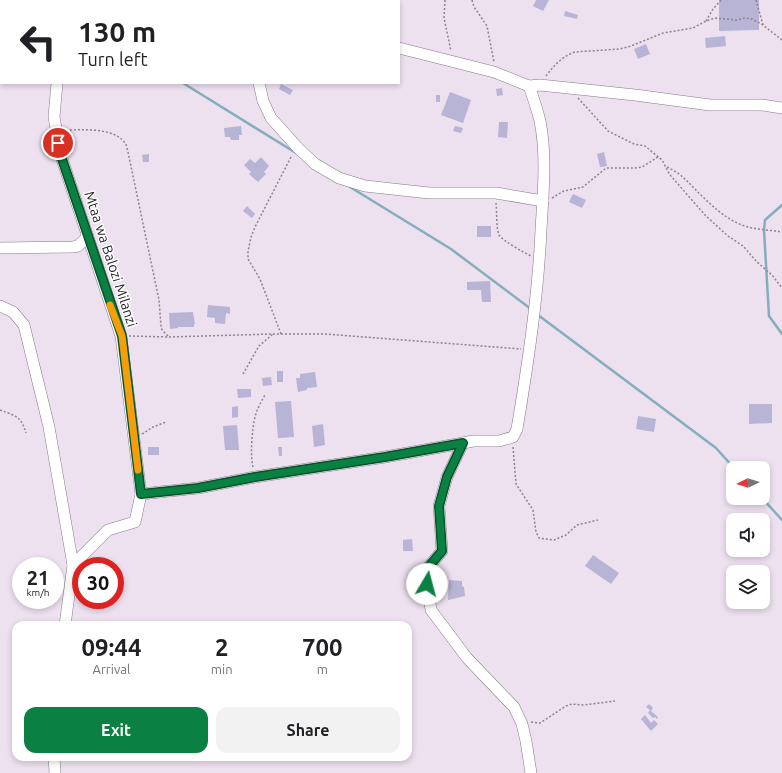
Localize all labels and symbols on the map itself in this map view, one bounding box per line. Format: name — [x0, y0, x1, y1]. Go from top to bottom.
pin — [41, 126, 75, 160]
street label: Mtaa wa Balozi Milanzi — [82, 189, 140, 329]
north arrow — [726, 461, 770, 505]
speed limit sign: 30 — [72, 557, 124, 609]
position arrow — [406, 563, 448, 605]

